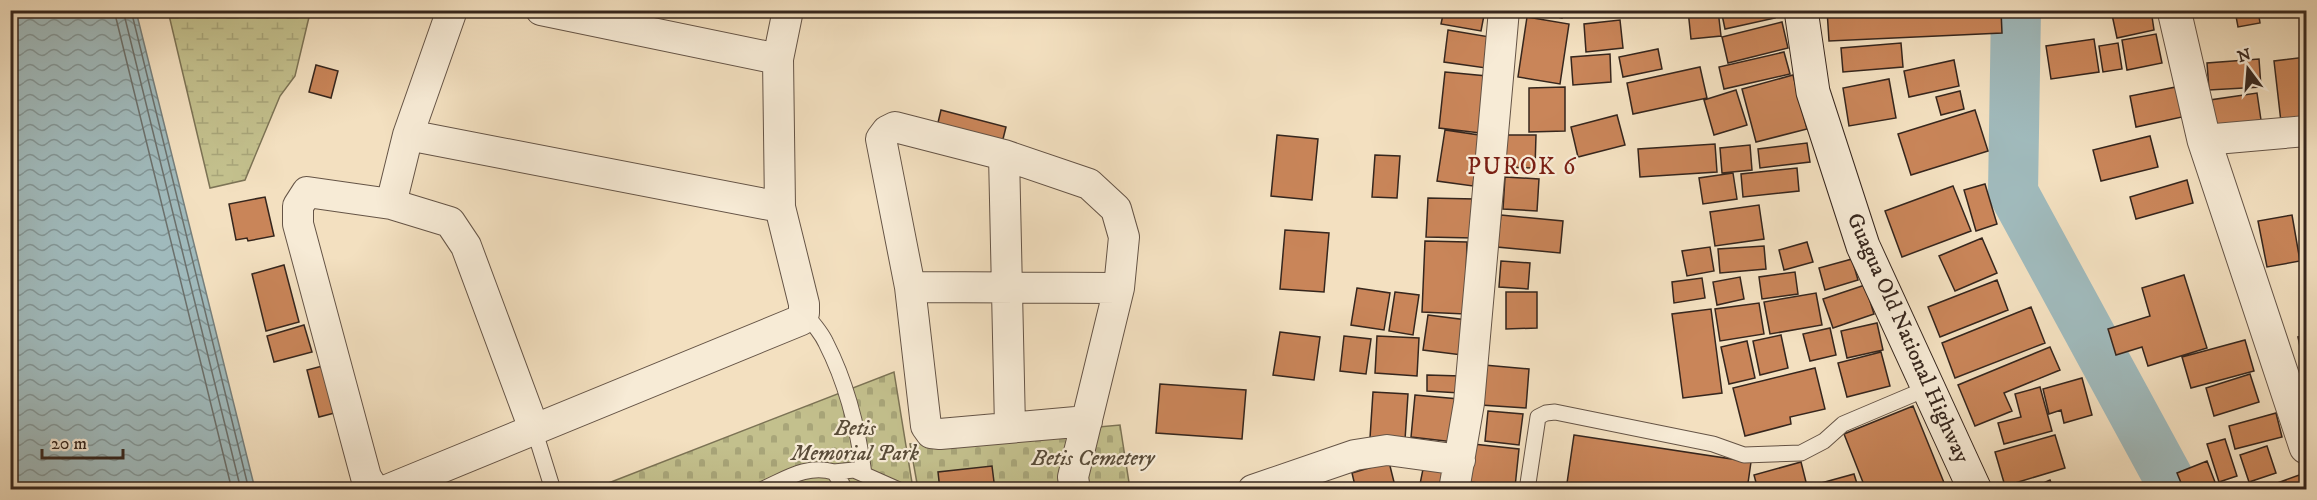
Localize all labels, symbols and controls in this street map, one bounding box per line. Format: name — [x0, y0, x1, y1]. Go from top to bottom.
north arrow — [2218, 39, 2278, 99]
text: N — [2235, 44, 2253, 67]
district label: PUROK 6 — [1467, 152, 1577, 182]
street label: Guagua Old National Highway — [1841, 209, 1976, 468]
park label: Betis Memorial Park — [789, 415, 920, 467]
scale bar — [42, 422, 123, 460]
text: 20 m — [51, 433, 87, 455]
park label: Betis Cemetery — [1031, 445, 1156, 472]

